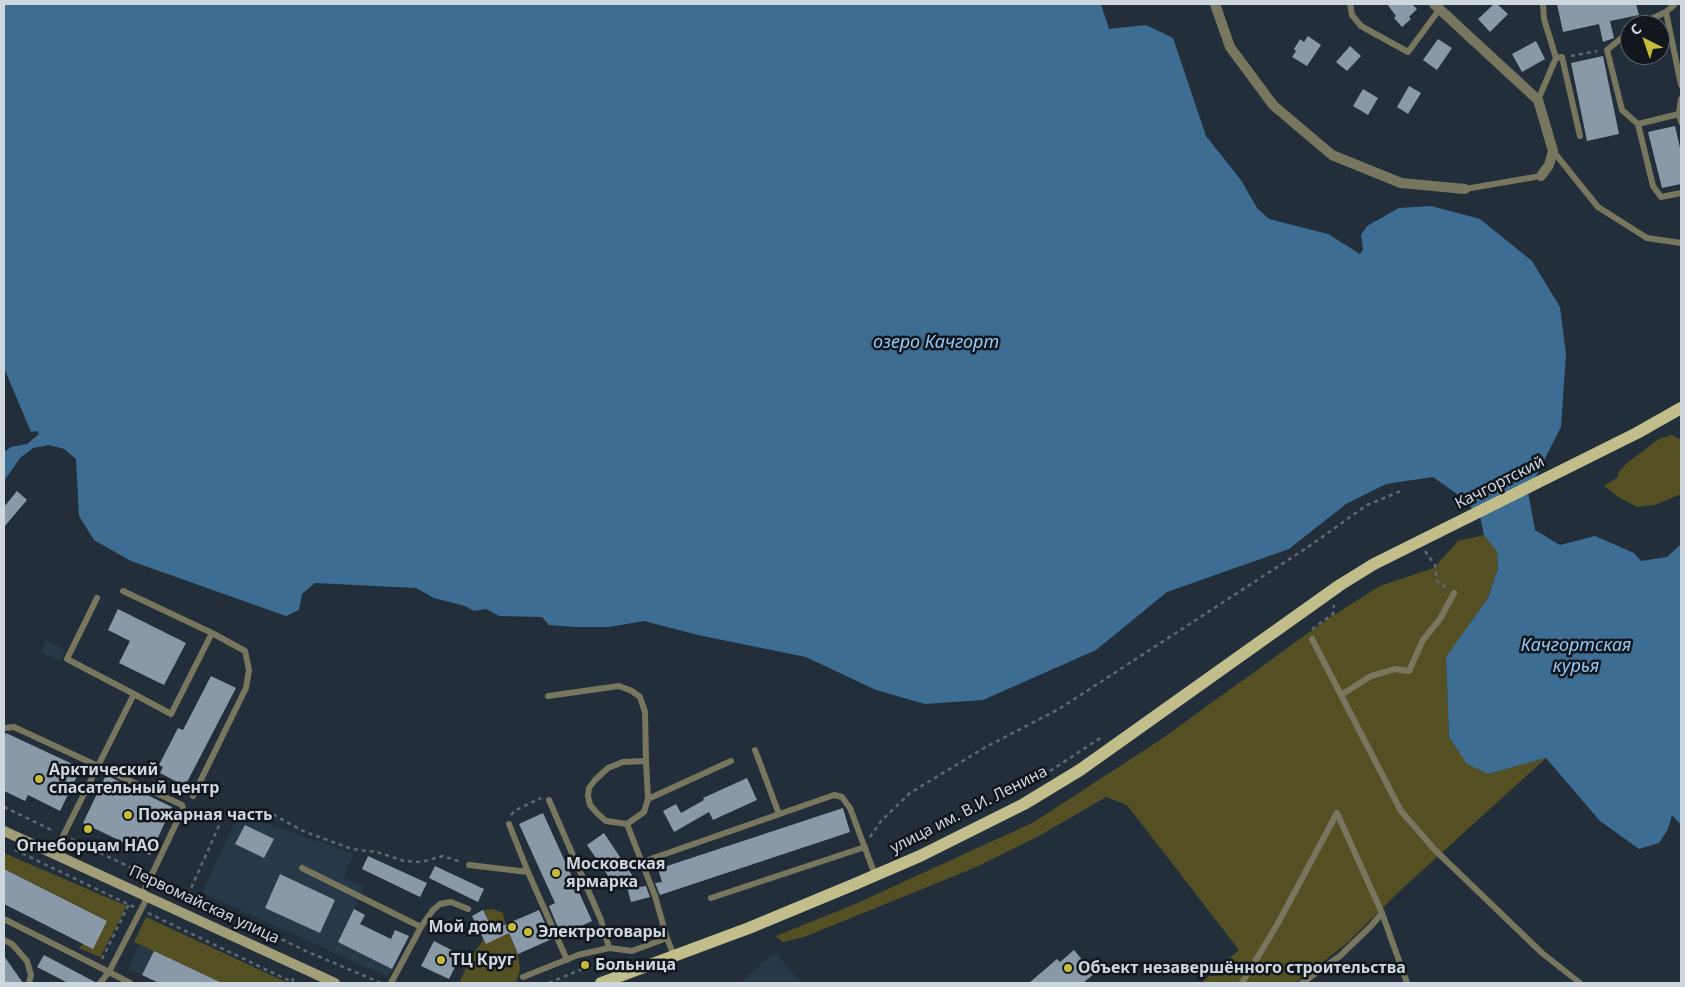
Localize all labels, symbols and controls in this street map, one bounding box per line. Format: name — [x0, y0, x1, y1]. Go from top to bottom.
north arrow — [1620, 15, 1670, 65]
text: С — [1626, 19, 1645, 39]
water label: озеро Качгорт — [873, 332, 999, 354]
street label: Качгортский — [1452, 452, 1548, 514]
water label: Качгортская курья — [1521, 635, 1631, 678]
place label: Арктический спасательный центр — [49, 760, 219, 798]
street label: улица им. В.И. Ленина — [887, 762, 1051, 858]
marker: Арктический спасательный центр — [33, 773, 45, 785]
place label: Пожарная часть — [138, 805, 273, 825]
marker: Пожарная часть — [122, 809, 134, 821]
marker: Огнеборцам НАО — [82, 823, 94, 835]
place label: Огнеборцам НАО — [17, 836, 159, 856]
place label: Московская ярмарка — [566, 854, 666, 892]
street label: Первомайская улица — [126, 862, 282, 948]
marker: Московская ярмарка — [550, 867, 562, 879]
place label: Мой дом — [429, 917, 502, 937]
marker: Мой дом — [506, 921, 518, 933]
place label: Электротовары — [538, 922, 666, 942]
marker: Электротовары — [522, 926, 534, 938]
place label: ТЦ Круг — [451, 950, 514, 970]
marker: ТЦ Круг — [435, 954, 447, 966]
place label: Больница — [595, 955, 676, 975]
place label: Объект незавершённого строительства — [1078, 958, 1406, 978]
marker: Больница — [579, 959, 591, 971]
marker: Объект незавершённого строительства — [1062, 962, 1074, 974]

